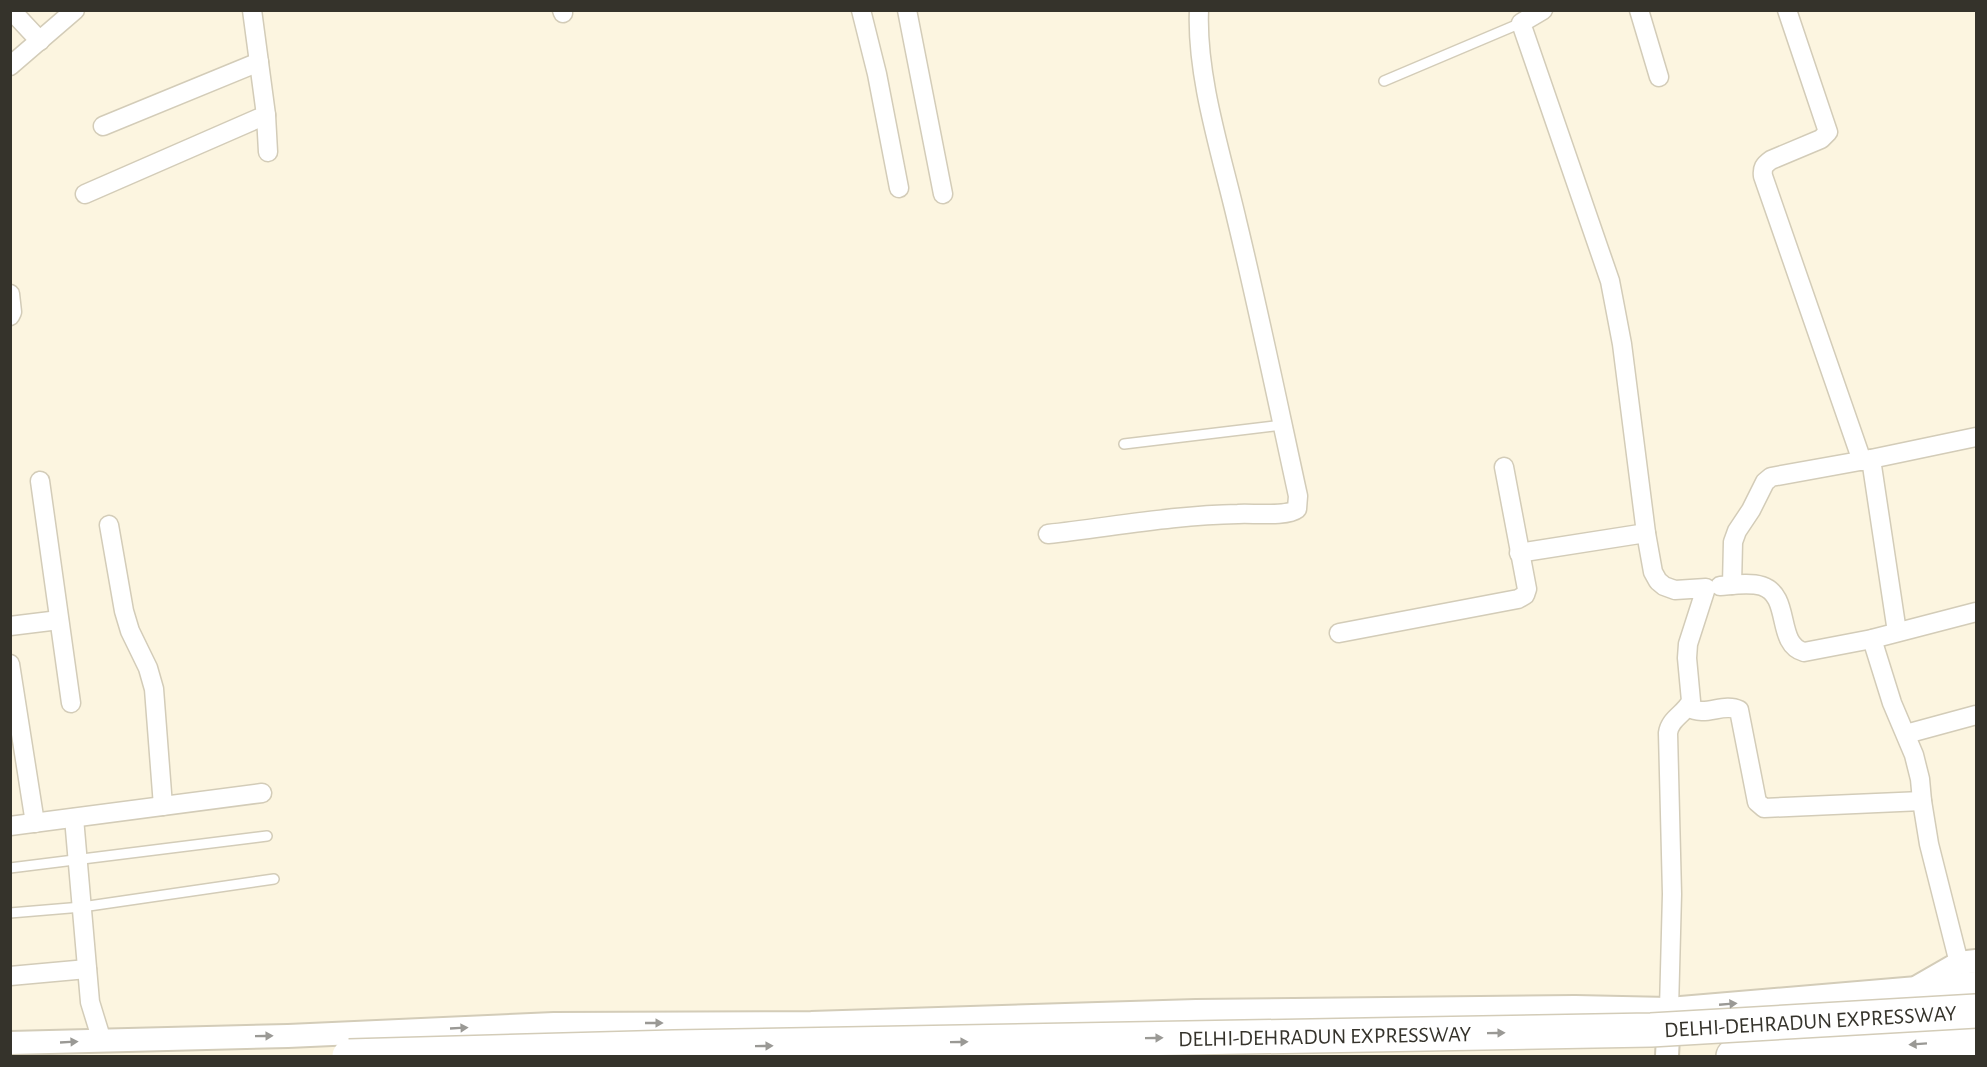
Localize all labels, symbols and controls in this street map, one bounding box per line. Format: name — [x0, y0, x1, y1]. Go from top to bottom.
one-way arrow — [1718, 999, 1737, 1009]
street label: DELHI-DEHRADUN EXPRESSWAY — [1664, 1002, 1958, 1041]
one-way arrow — [644, 1018, 663, 1028]
one-way arrow — [449, 1023, 468, 1033]
street label: DELHI-DEHRADUN EXPRESSWAY — [1178, 1023, 1472, 1050]
one-way arrow — [1486, 1028, 1505, 1038]
one-way arrow — [254, 1031, 273, 1041]
one-way arrow — [1144, 1034, 1163, 1043]
one-way arrow — [949, 1037, 968, 1047]
one-way arrow — [59, 1038, 78, 1047]
one-way arrow — [1909, 1040, 1928, 1049]
one-way arrow — [755, 1041, 774, 1050]

